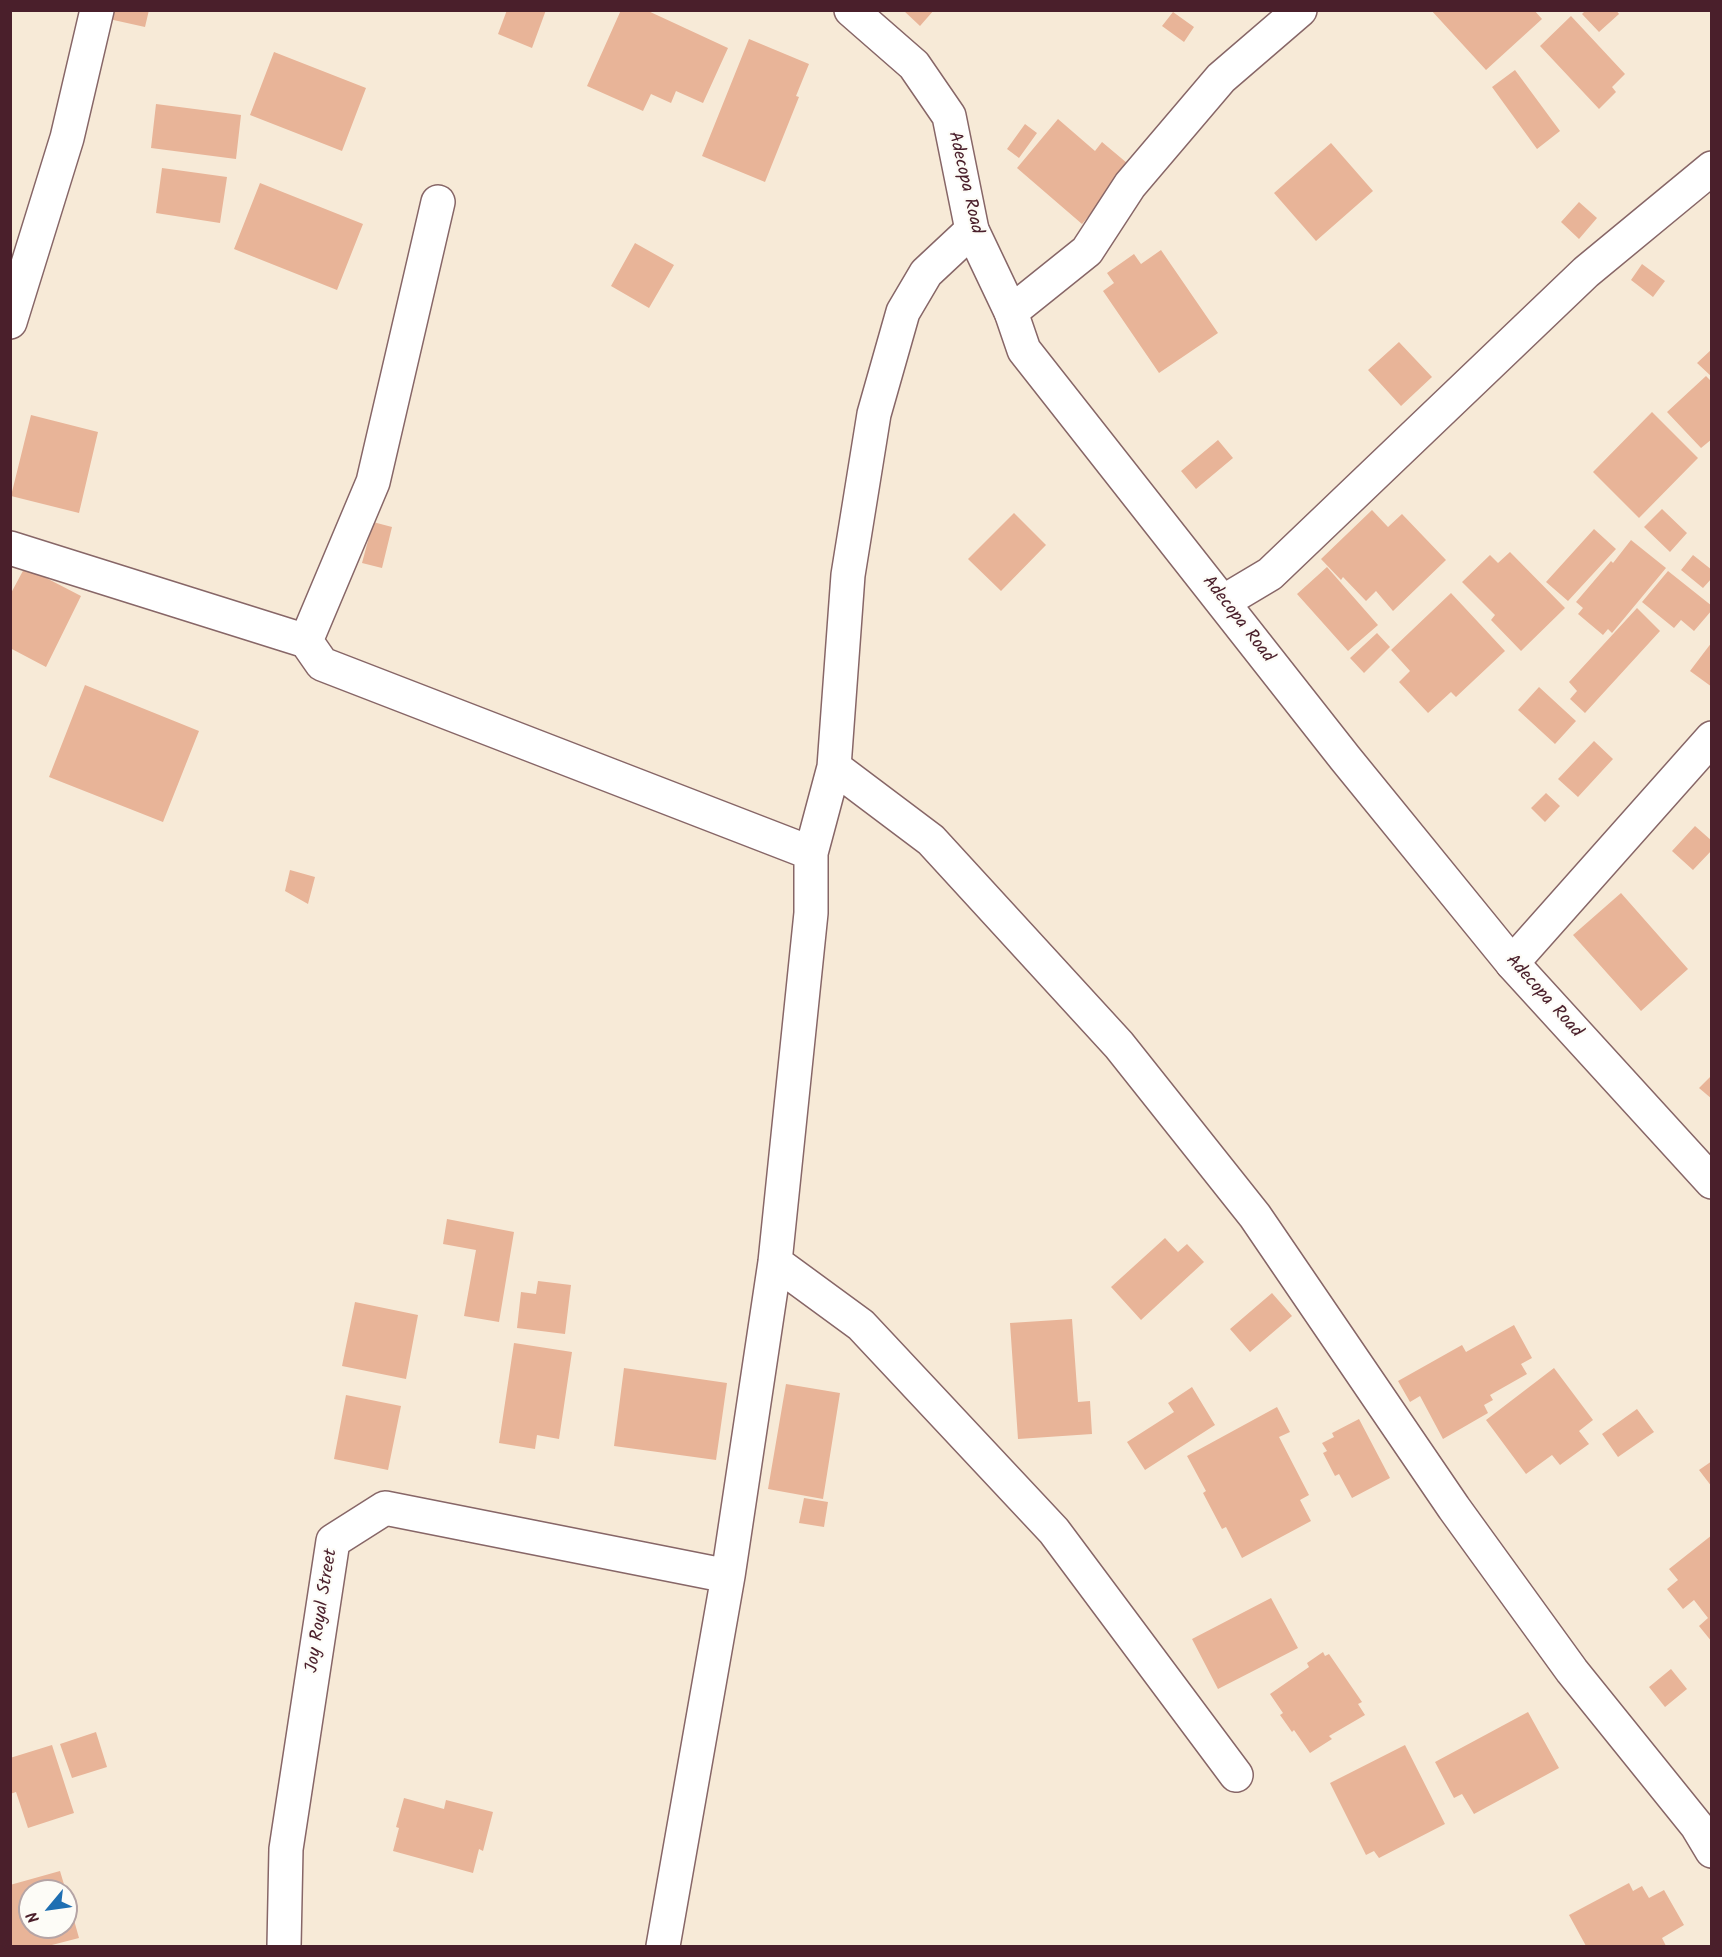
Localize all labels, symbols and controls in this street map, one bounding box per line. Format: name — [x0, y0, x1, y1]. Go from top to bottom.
street label: Adecopa Road — [942, 130, 986, 236]
street label: Adecopa Road — [1196, 572, 1278, 668]
street label: Adecopa Road — [1500, 951, 1586, 1043]
street label: Joy Royal Street — [303, 1548, 343, 1674]
north arrow — [18, 1879, 78, 1939]
text: N — [20, 1907, 47, 1927]

